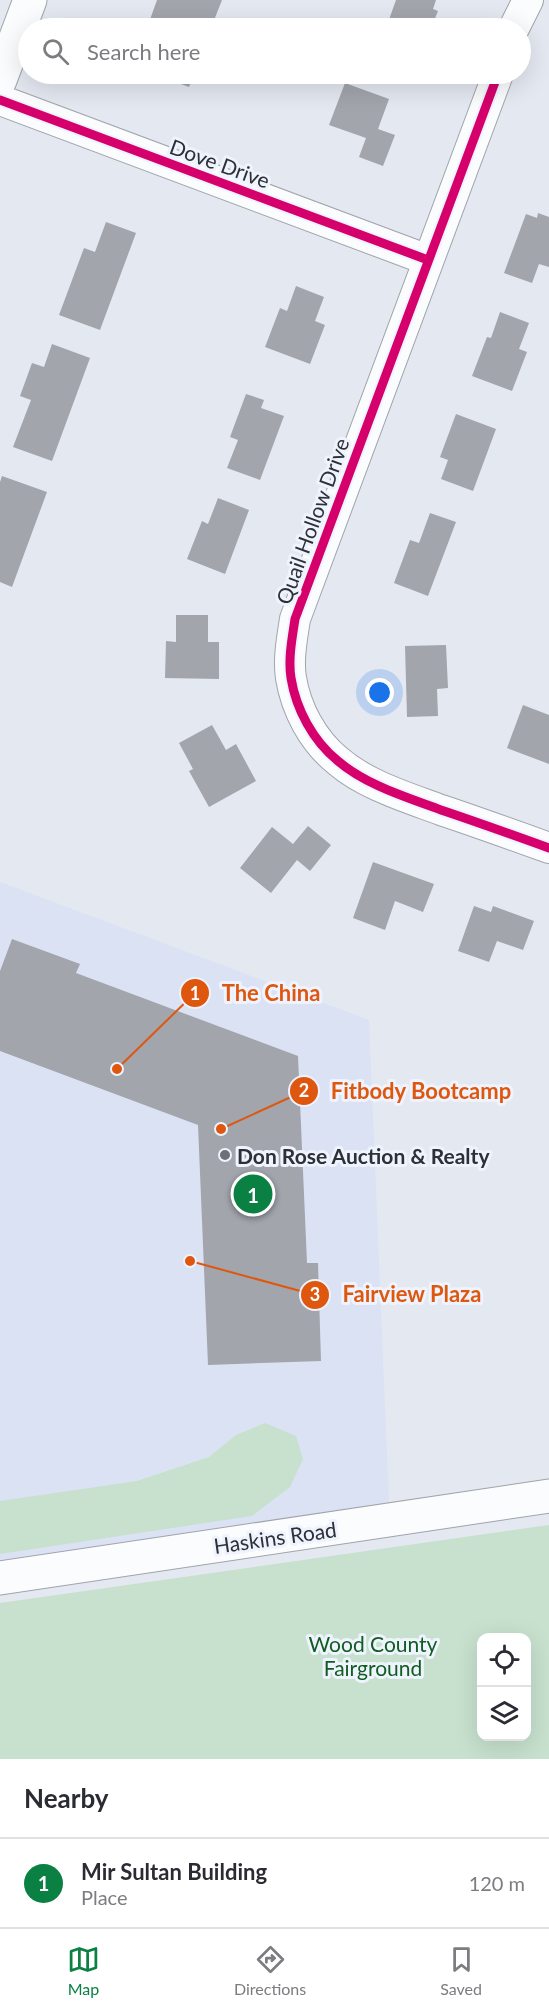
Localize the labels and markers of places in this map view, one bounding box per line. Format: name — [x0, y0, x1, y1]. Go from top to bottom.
callout: The China — [180, 973, 332, 1013]
callout: Fitbody Bootcamp — [289, 1071, 524, 1111]
place label: Don Rose Auction & Realty — [237, 1143, 490, 1168]
marker: Don Rose Auction & Realty — [218, 1148, 232, 1162]
pin: 1 — [234, 1172, 272, 1216]
callout: Fairview Plaza — [300, 1275, 494, 1315]

